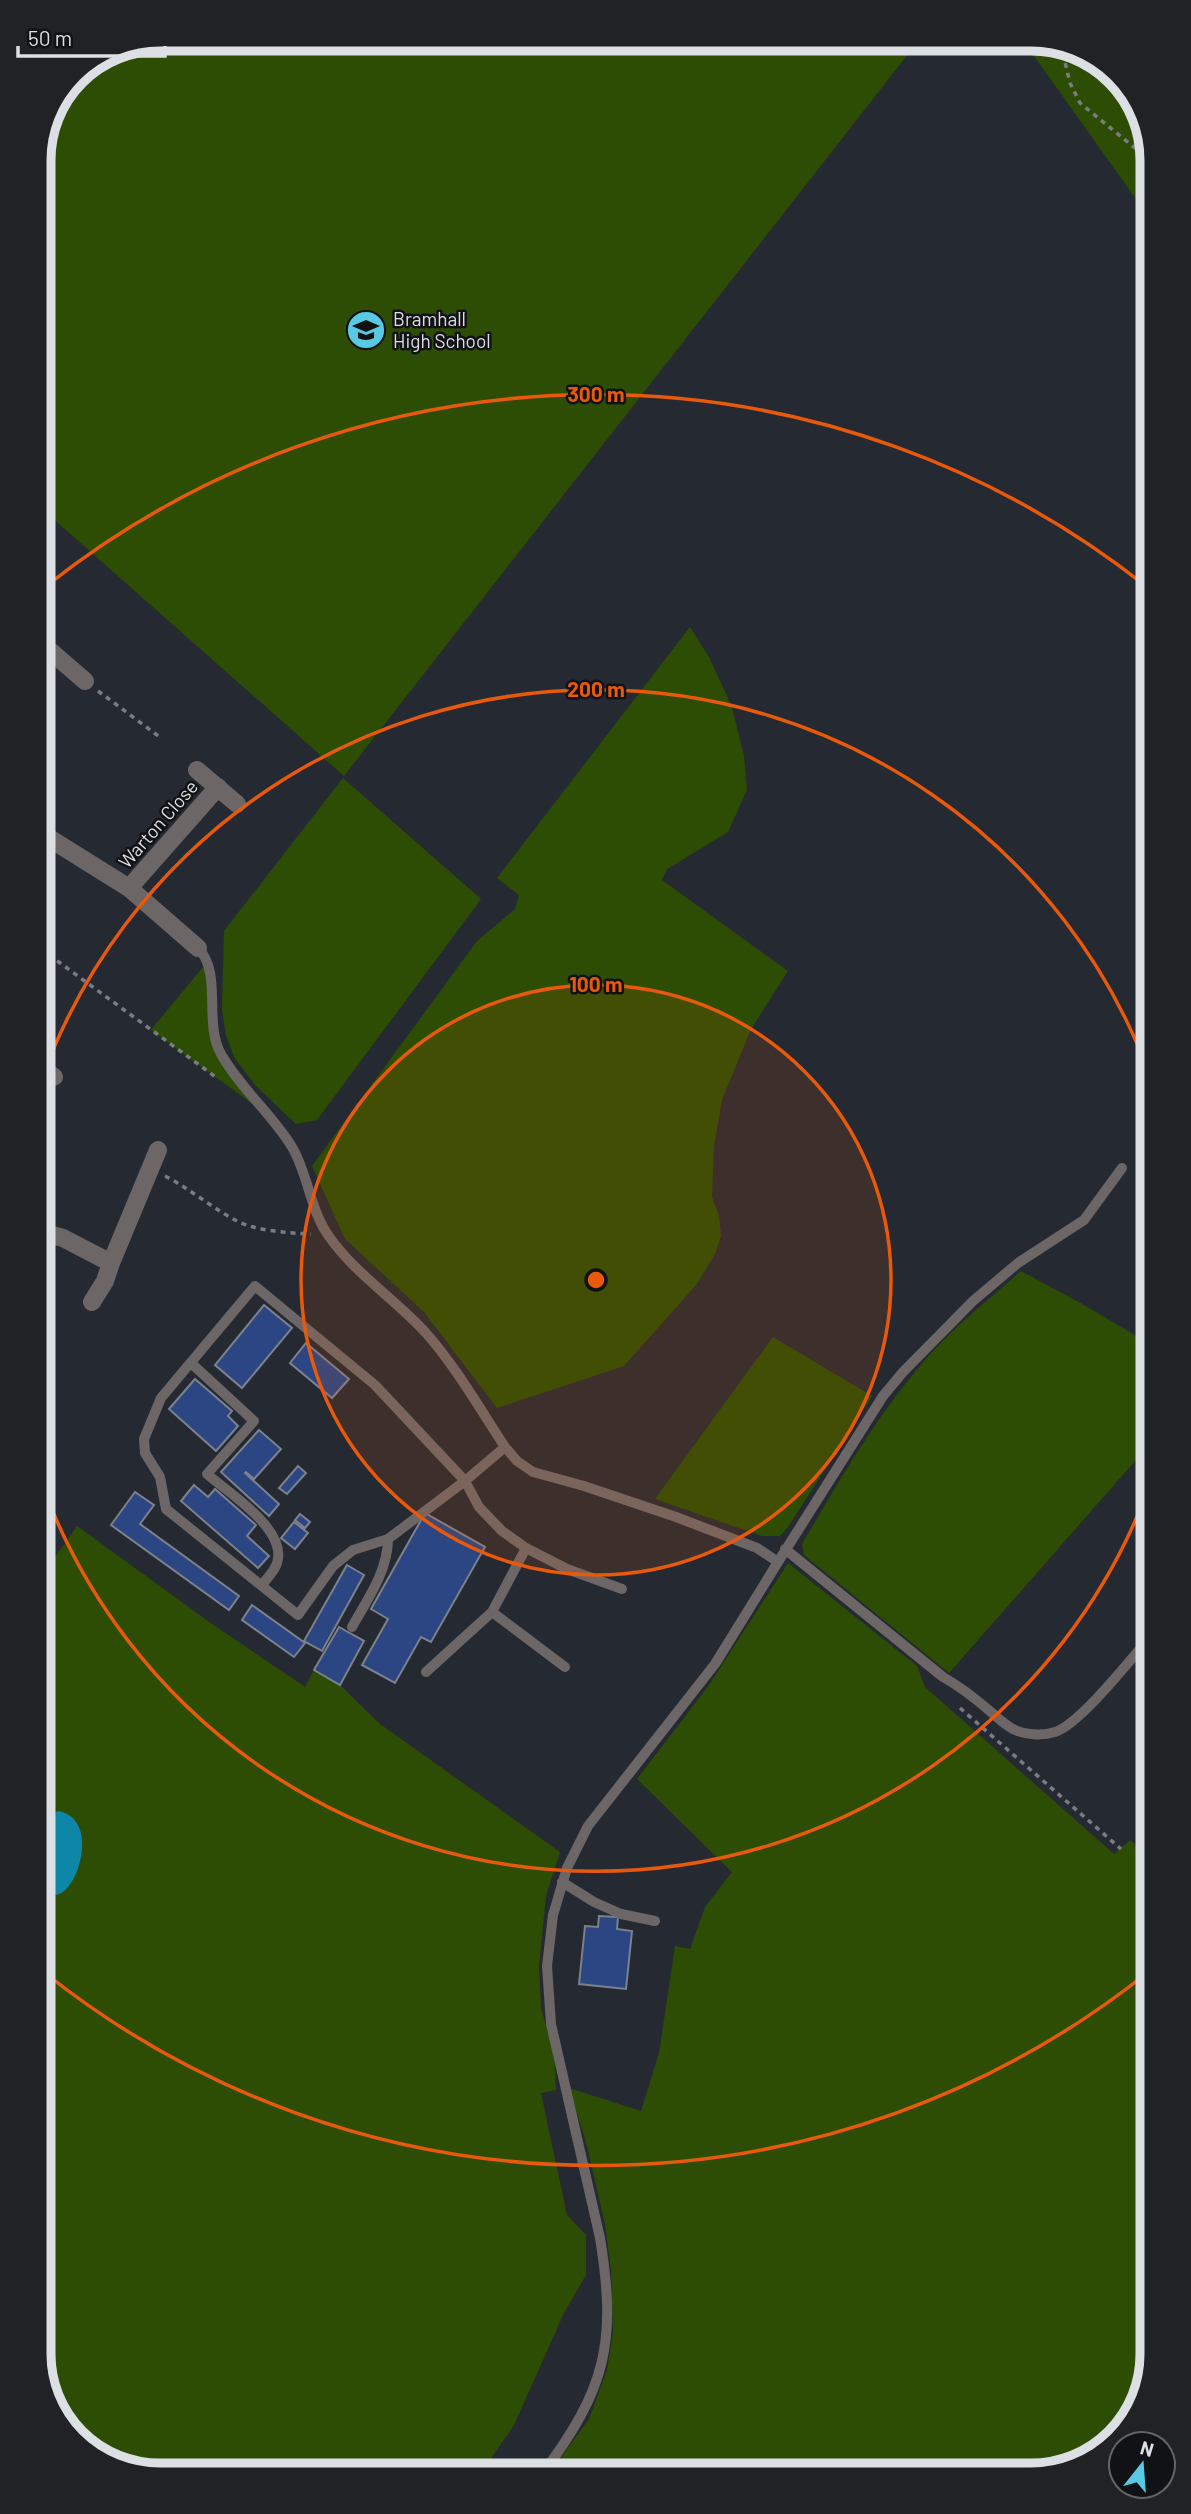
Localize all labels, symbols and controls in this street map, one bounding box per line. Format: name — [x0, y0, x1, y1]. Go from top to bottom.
scale bar — [18, 14, 164, 58]
text: 50 m — [28, 25, 72, 50]
place label: Bramhall High School — [393, 307, 491, 352]
school or university icon: Bramhall High School — [345, 309, 387, 351]
text: 300 m — [567, 381, 625, 406]
text: 200 m — [567, 676, 625, 701]
street label: Warton Close — [113, 775, 202, 872]
text: 100 m — [569, 971, 623, 996]
centre of rings — [584, 1268, 608, 1292]
north arrow — [1107, 2430, 1177, 2500]
text: N — [1138, 2435, 1157, 2461]

